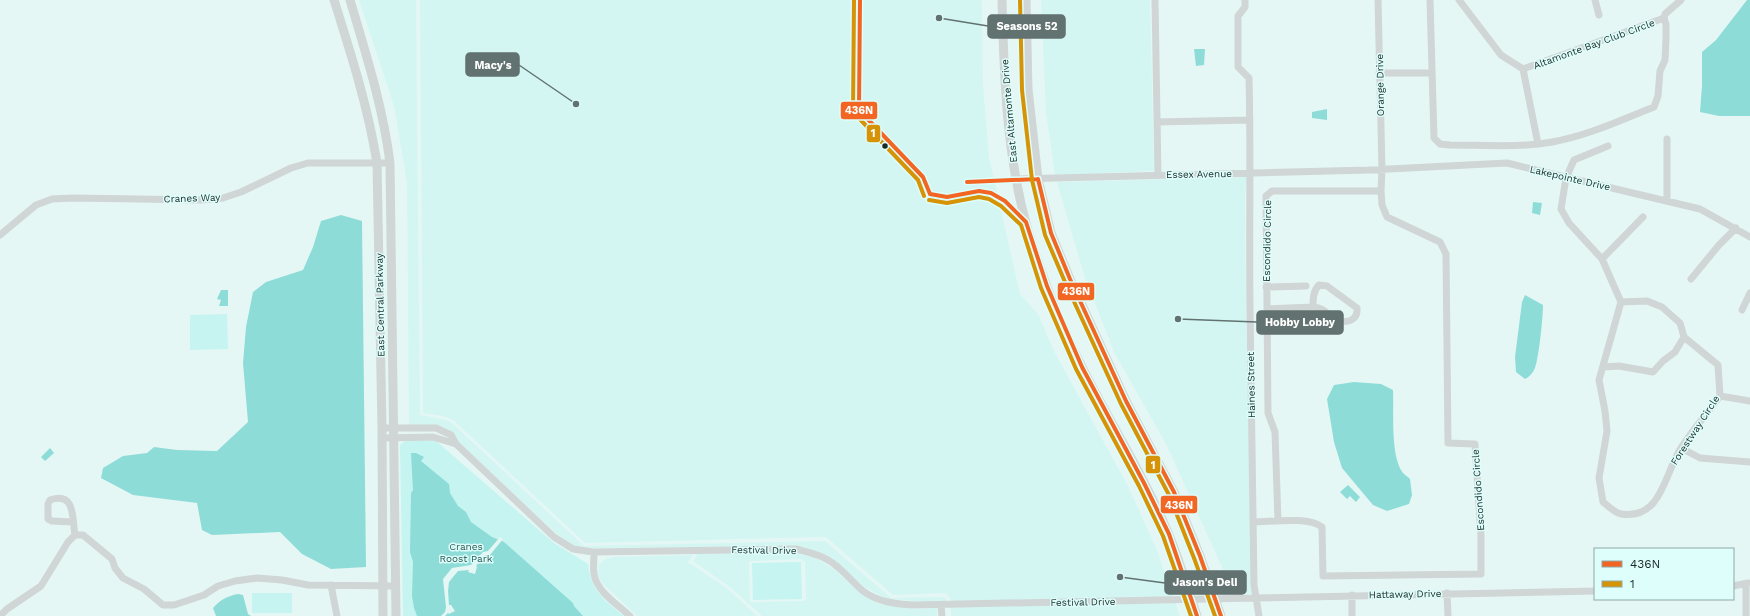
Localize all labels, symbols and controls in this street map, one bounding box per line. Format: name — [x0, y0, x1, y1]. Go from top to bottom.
callout: Seasons 52 — [988, 15, 1065, 38]
street label: Altamonte Bay Club Circle — [1532, 17, 1656, 71]
text: Seasons 52 — [996, 20, 1058, 33]
callout: Macy's — [466, 53, 519, 76]
street label: Orange Drive — [1374, 53, 1386, 116]
text: Macy's — [474, 59, 512, 72]
street label: East Altamonte Drive — [999, 59, 1019, 163]
line badge: 436N — [840, 101, 878, 120]
text: 436N — [845, 104, 873, 117]
line badge: 1 — [866, 124, 881, 143]
text: 1 — [871, 127, 875, 140]
unlabelled marker — [880, 141, 890, 151]
street label: Lakepointe Drive — [1529, 163, 1611, 193]
street label: Essex Avenue — [1166, 168, 1232, 180]
street label: Cranes Way — [164, 191, 221, 204]
street label: Escondido Circle — [1261, 200, 1273, 282]
street label: East Central Parkway — [374, 252, 386, 357]
line badge: 436N — [1057, 282, 1095, 301]
text: 436N — [1062, 285, 1090, 298]
callout: Hobby Lobby — [1257, 311, 1343, 334]
text: Hobby Lobby — [1265, 316, 1336, 329]
street label: Haines Street — [1245, 351, 1257, 418]
street label: Forestway Circle — [1668, 393, 1722, 467]
street label: Escondido Circle — [1470, 449, 1486, 531]
line badge: 1 — [1145, 455, 1161, 474]
text: 1 — [1151, 459, 1155, 472]
line badge: 436N — [1160, 495, 1198, 514]
text: 436N — [1165, 499, 1193, 512]
park label: Cranes Roost Park — [440, 541, 493, 564]
street label: Festival Drive — [731, 544, 797, 556]
legend — [1594, 548, 1734, 600]
text: 436N — [1630, 557, 1660, 571]
callout: Jason's Deli — [1165, 571, 1246, 594]
text: Jason's Deli — [1173, 576, 1238, 589]
text: 1 — [1630, 577, 1635, 591]
street label: Hattaway Drive — [1368, 588, 1442, 600]
street label: Festival Drive — [1050, 596, 1116, 608]

